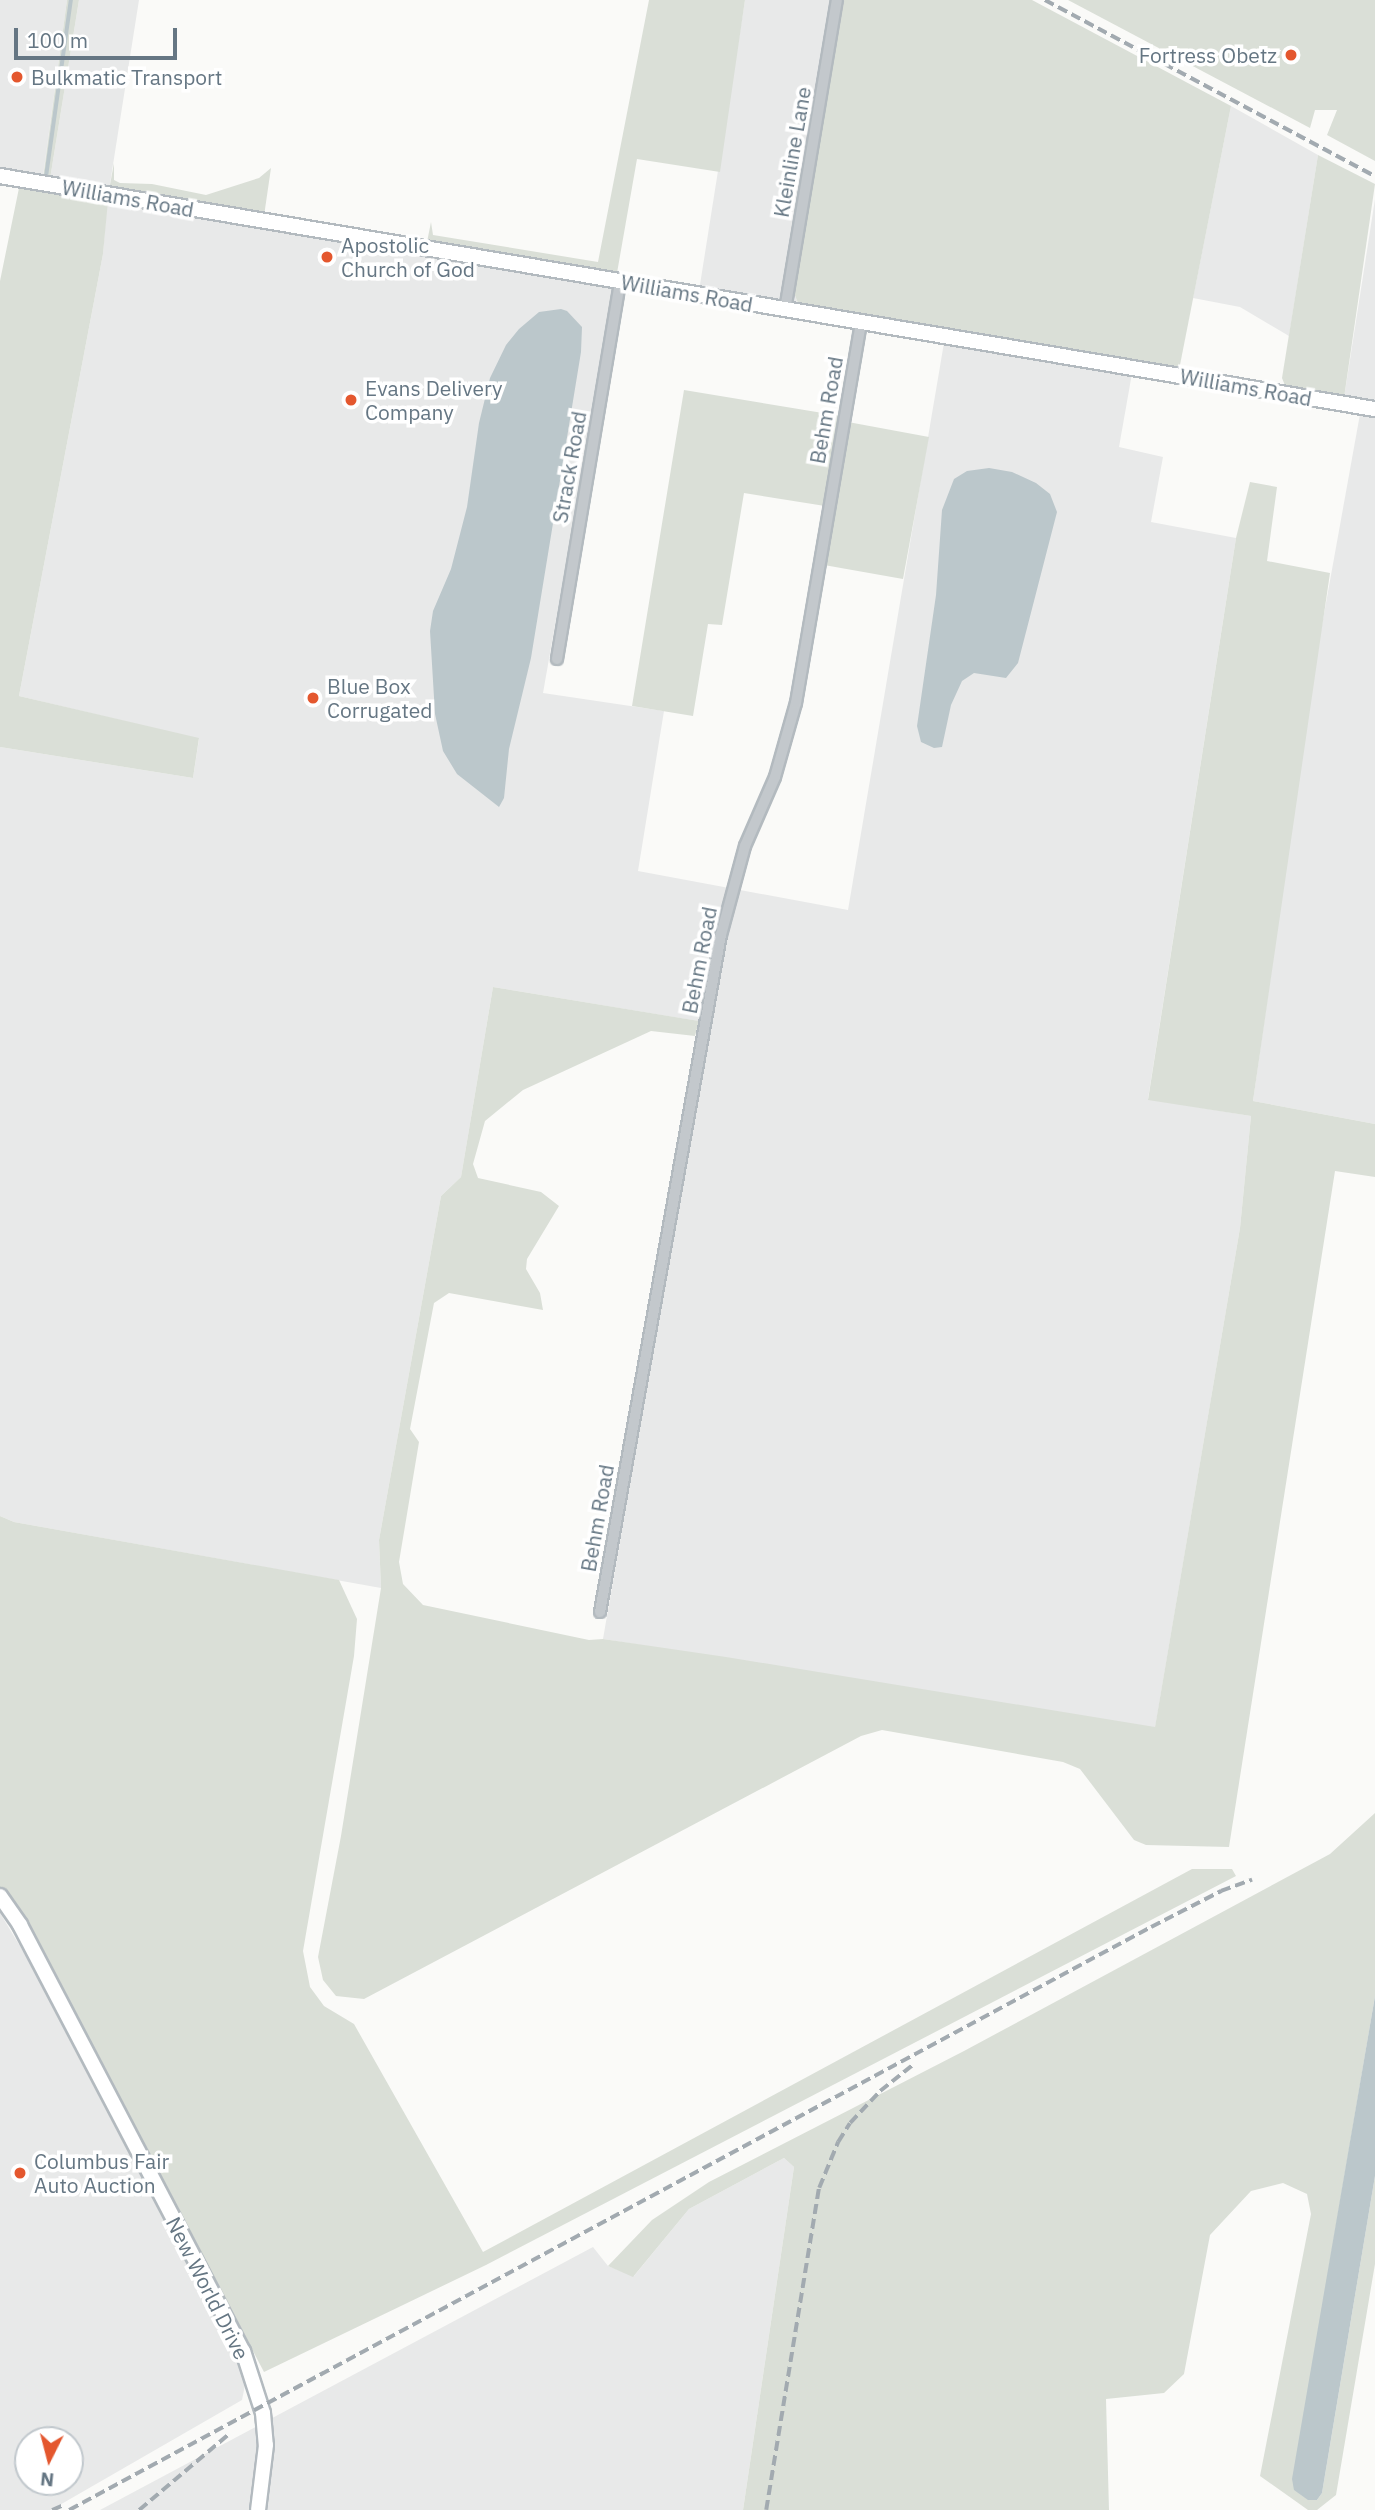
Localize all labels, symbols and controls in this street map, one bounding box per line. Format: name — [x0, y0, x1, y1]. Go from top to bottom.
scale bar — [18, 14, 180, 58]
text: 100 m — [27, 26, 88, 54]
place label: Fortress Obetz — [1139, 42, 1277, 68]
marker: Fortress Obetz — [1283, 47, 1299, 63]
place label: Bulkmatic Transport — [31, 64, 222, 90]
marker: Bulkmatic Transport — [9, 69, 25, 85]
street label: Kleinline Lane — [768, 85, 816, 219]
street label: Williams Road — [60, 174, 196, 222]
place label: Apostolic Church of God — [341, 232, 475, 282]
marker: Apostolic Church of God — [319, 249, 335, 265]
street label: Williams Road — [619, 269, 755, 317]
street label: Behm Road — [804, 354, 848, 466]
street label: Williams Road — [1178, 363, 1314, 411]
place label: Evans Delivery Company — [365, 375, 502, 425]
marker: Evans Delivery Company — [343, 392, 359, 408]
street label: Strack Road — [547, 409, 591, 525]
place label: Blue Box Corrugated — [327, 673, 432, 723]
marker: Blue Box Corrugated — [305, 690, 321, 706]
street label: Behm Road — [676, 904, 722, 1016]
street label: Behm Road — [575, 1462, 619, 1574]
place label: Columbus Fair Auto Auction — [34, 2148, 169, 2198]
marker: Columbus Fair Auto Auction — [12, 2165, 28, 2181]
street label: New World Drive — [161, 2212, 255, 2364]
north arrow — [14, 2426, 84, 2496]
text: N — [39, 2467, 55, 2493]

